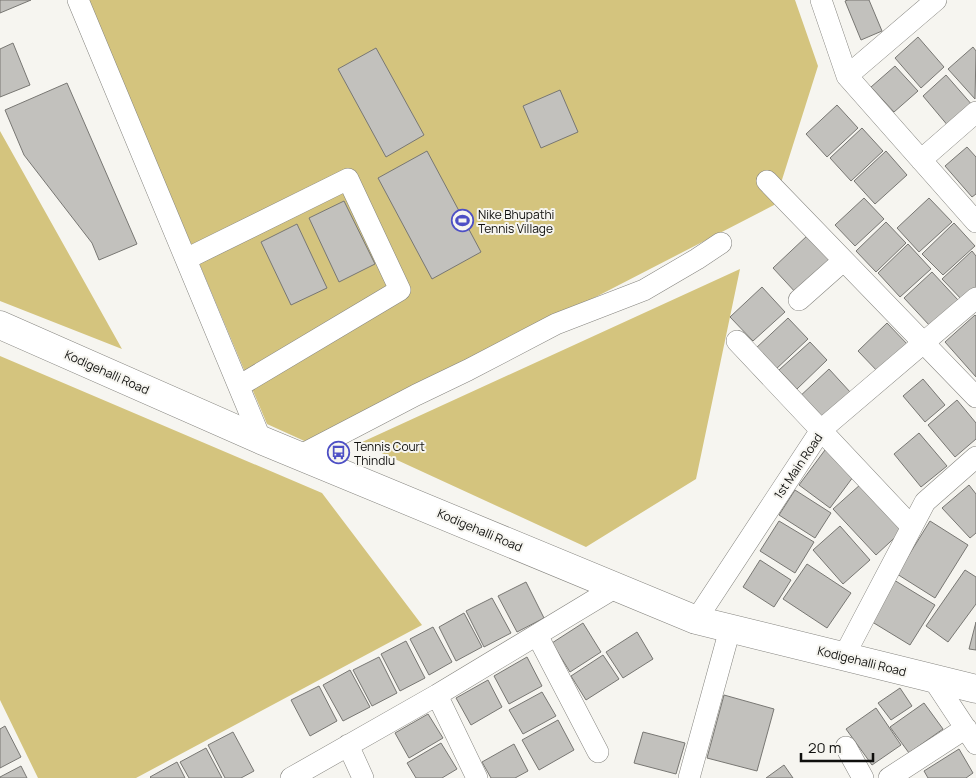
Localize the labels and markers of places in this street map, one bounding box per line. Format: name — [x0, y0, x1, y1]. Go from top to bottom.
place label: Nike Bhupathi Tennis Village — [478, 206, 554, 237]
sports icon: Nike Bhupathi Tennis Village — [450, 209, 474, 233]
place label: Tennis Court Thindlu — [354, 438, 425, 469]
bus stop icon: Tennis Court Thindlu — [326, 441, 350, 465]

